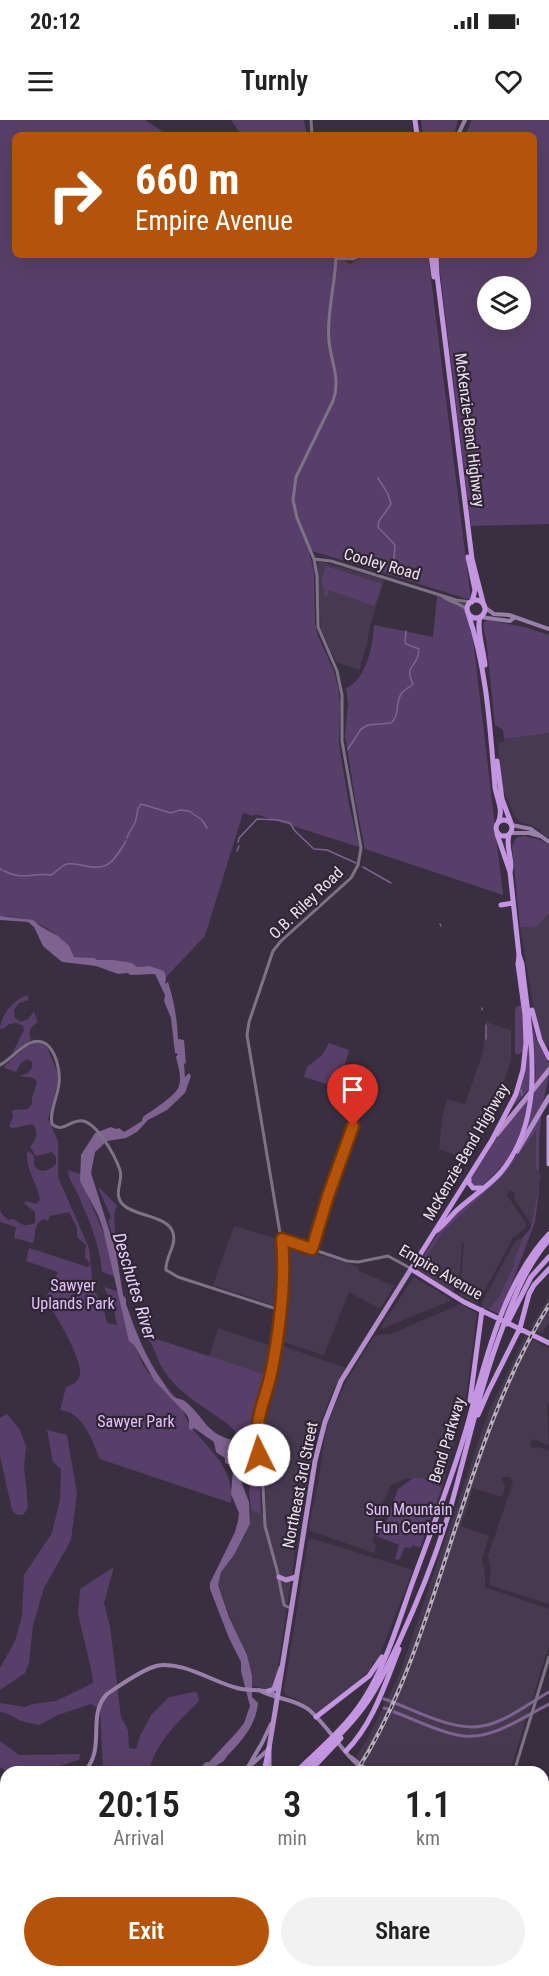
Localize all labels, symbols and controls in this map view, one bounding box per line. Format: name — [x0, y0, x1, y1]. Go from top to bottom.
text: 20:12 — [30, 9, 81, 34]
icon: menu — [24, 65, 57, 98]
text: Turnly — [241, 65, 308, 97]
icon: heart — [492, 65, 525, 98]
text: 660 m — [135, 155, 240, 204]
icon: right — [36, 156, 114, 234]
text: Empire Avenue — [135, 205, 293, 237]
map controls — [477, 276, 531, 330]
button: layers — [477, 276, 531, 330]
street label: McKenzie-Bend Highway — [451, 352, 489, 508]
street label: Cooley Road — [342, 544, 422, 584]
street label: O.B. Riley Road — [265, 863, 347, 943]
pin — [327, 1064, 378, 1126]
icon: arrive — [336, 1073, 369, 1106]
street label: McKenzie-Bend Highway — [419, 1080, 513, 1224]
water label: Deschutes River — [109, 1230, 161, 1343]
street label: Empire Avenue — [396, 1240, 486, 1304]
park label: Sawyer Uplands Park — [31, 1276, 115, 1313]
street label: Bend Parkway — [425, 1394, 469, 1485]
park label: Sawyer Park — [97, 1412, 176, 1431]
street label: Northeast 3rd Street — [278, 1420, 322, 1550]
position arrow — [227, 1423, 291, 1487]
park label: Sun Mountain Fun Center — [366, 1500, 452, 1537]
text: 20:15 — [98, 1784, 180, 1826]
text: 3 — [283, 1784, 301, 1826]
text: 1.1 — [405, 1784, 451, 1826]
text: Arrival — [113, 1826, 164, 1850]
text: min — [278, 1826, 307, 1850]
text: km — [416, 1826, 440, 1850]
button: Exit — [24, 1897, 269, 1966]
button: Share — [281, 1897, 525, 1966]

